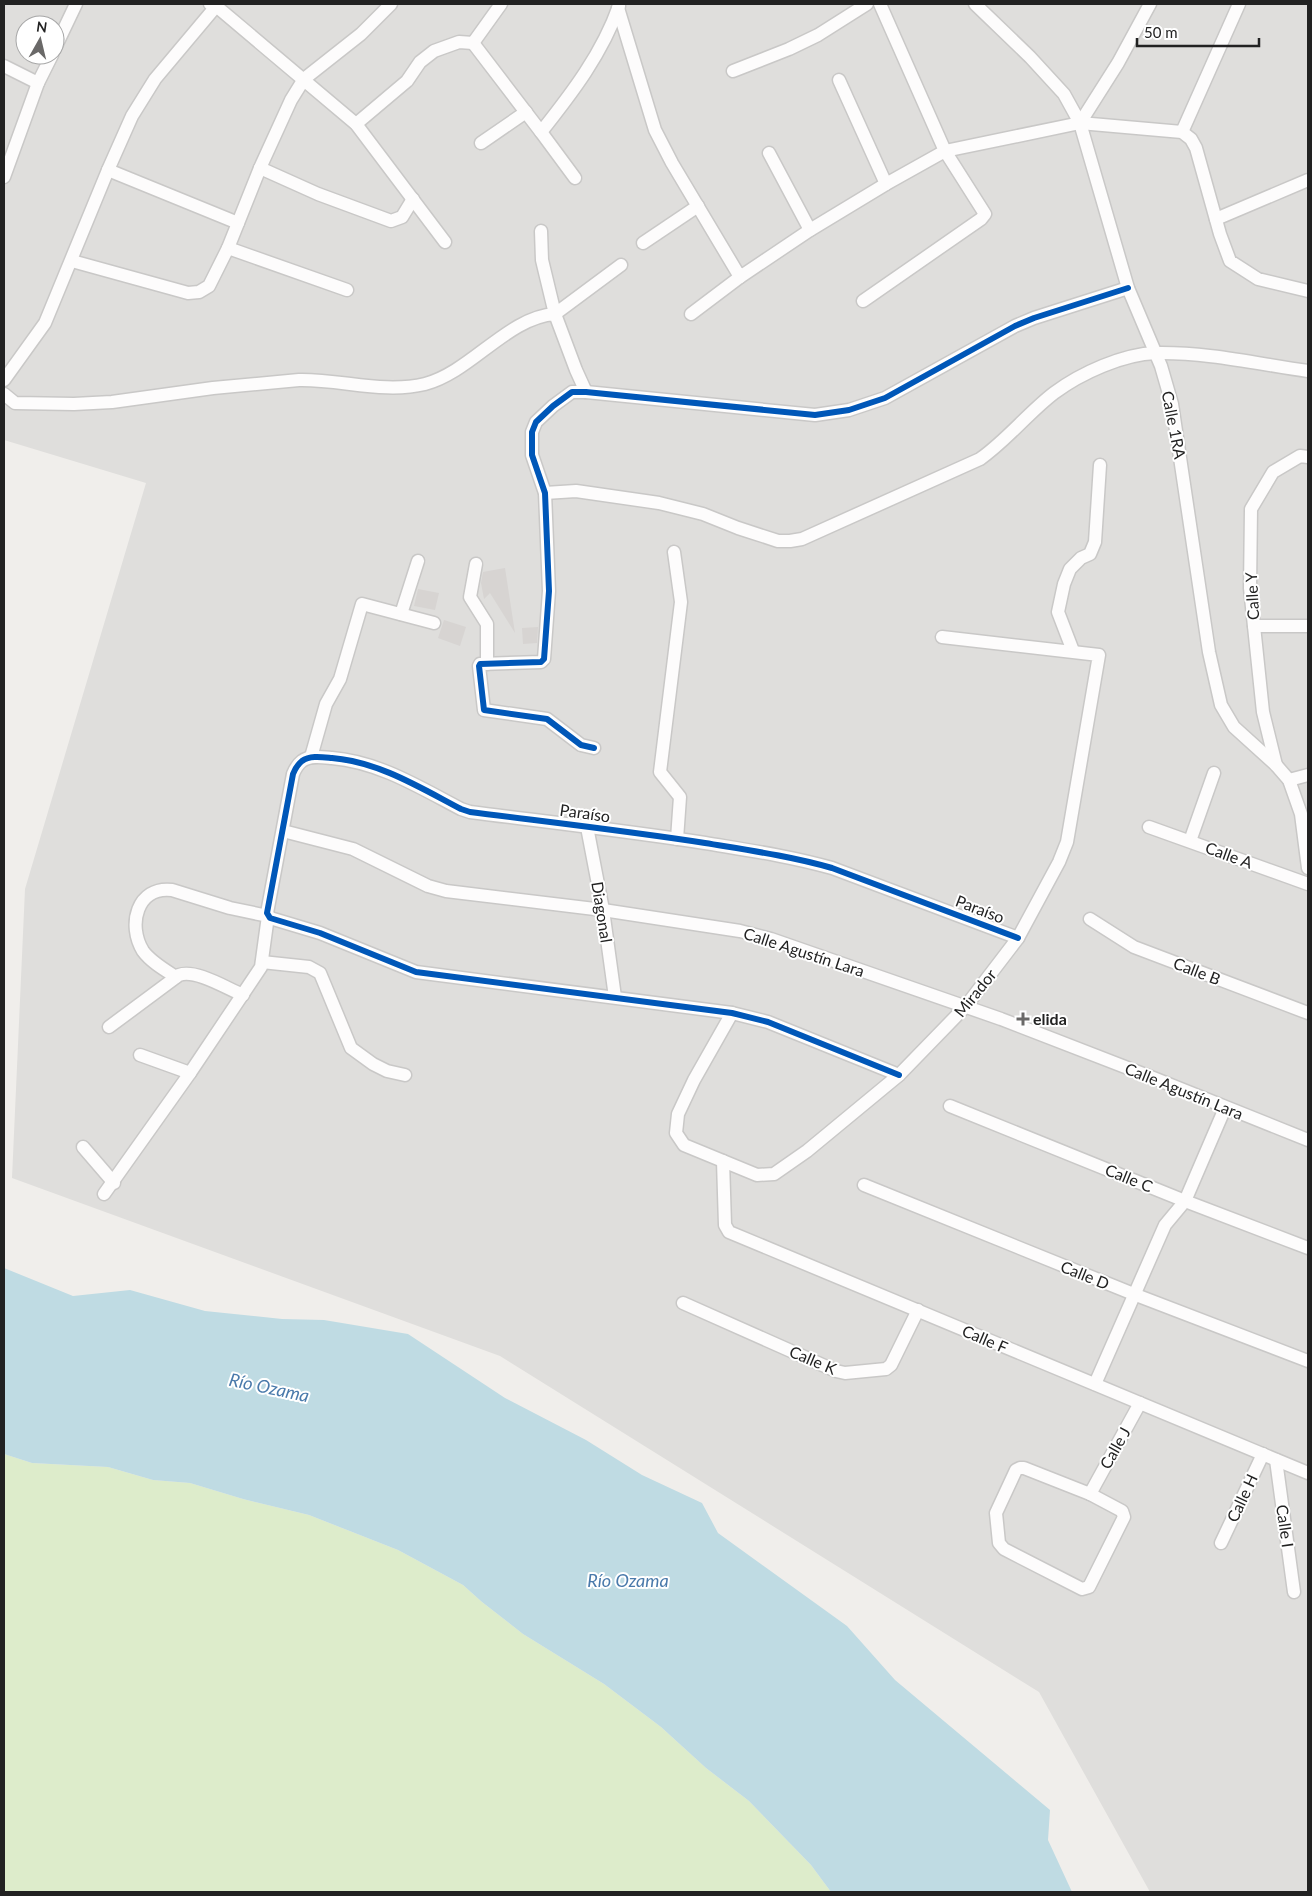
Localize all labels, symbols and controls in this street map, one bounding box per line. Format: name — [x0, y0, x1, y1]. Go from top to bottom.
north arrow — [15, 15, 65, 65]
scale bar — [1137, 15, 1260, 47]
text: N — [35, 17, 48, 36]
text: 50 m — [1144, 23, 1178, 41]
street label: Calle 1RA — [1159, 389, 1190, 461]
street label: Calle Y — [1241, 572, 1262, 621]
street label: Paraíso — [559, 800, 612, 825]
street label: Calle A — [1203, 837, 1256, 872]
street label: Diagonal — [588, 880, 617, 944]
street label: Paraíso — [953, 891, 1007, 927]
street label: Calle Agustín Lara — [741, 923, 867, 980]
street label: Calle B — [1171, 953, 1224, 988]
street label: Mirador — [950, 965, 1000, 1020]
place label: elida — [1033, 1009, 1067, 1028]
marker: elida — [1017, 1013, 1029, 1025]
street label: Calle Agustín Lara — [1122, 1058, 1246, 1123]
street label: Calle C — [1103, 1159, 1156, 1196]
street label: Calle D — [1058, 1256, 1112, 1293]
street label: Calle F — [959, 1320, 1011, 1357]
street label: Calle K — [787, 1341, 840, 1378]
water label: Río Ozama — [227, 1368, 311, 1406]
street label: Calle J — [1095, 1423, 1134, 1472]
street label: Calle H — [1222, 1471, 1261, 1525]
street label: Calle I — [1273, 1503, 1298, 1549]
water label: Río Ozama — [587, 1569, 669, 1591]

